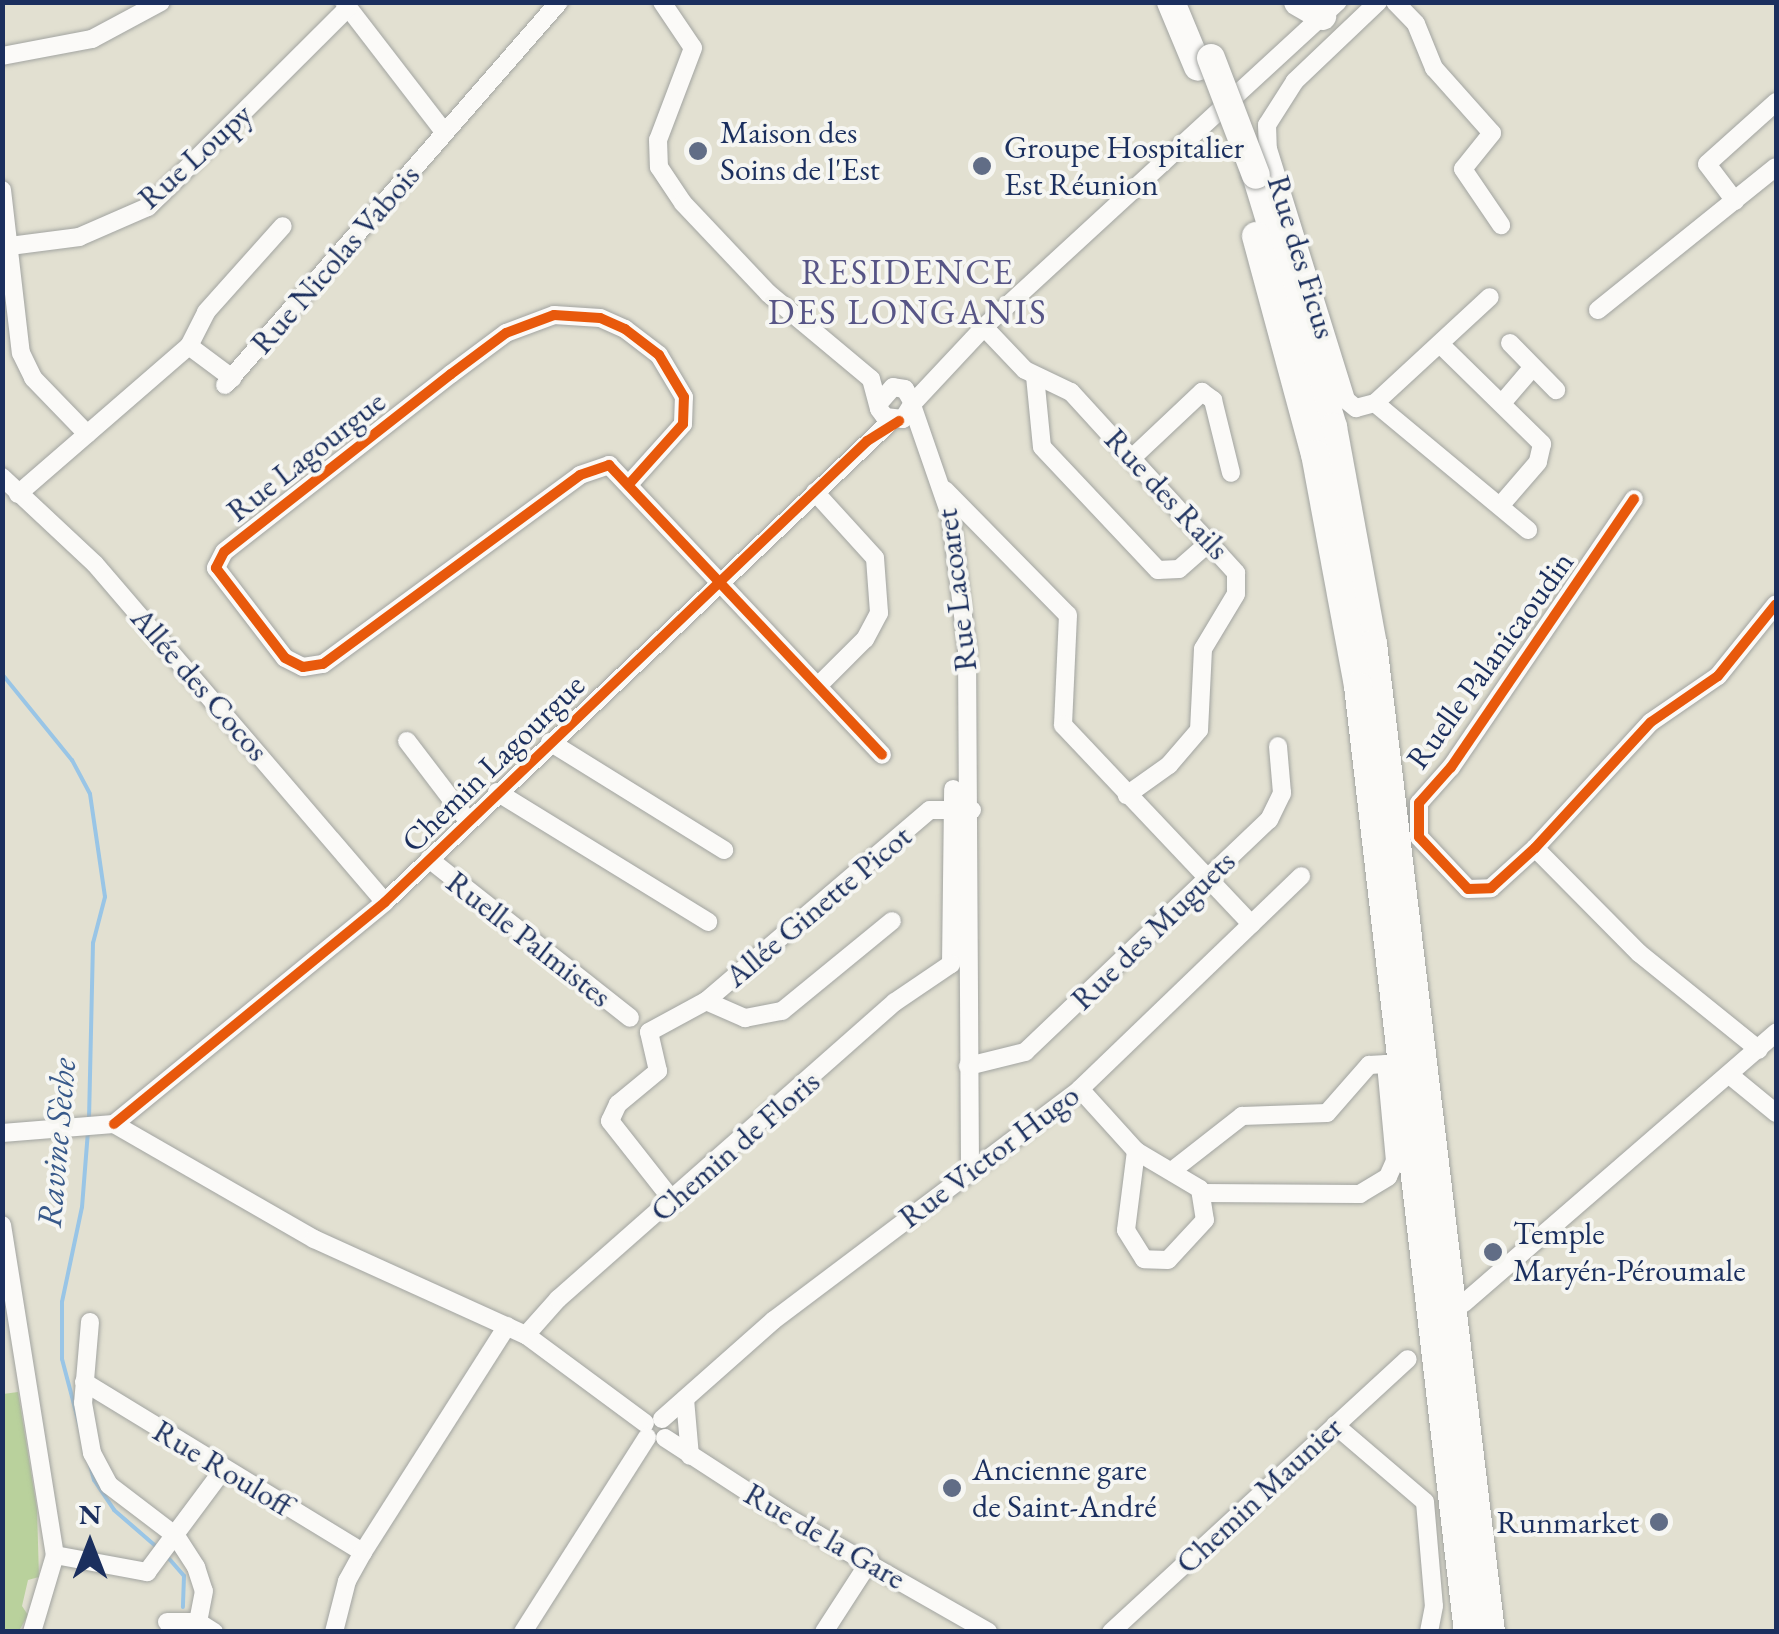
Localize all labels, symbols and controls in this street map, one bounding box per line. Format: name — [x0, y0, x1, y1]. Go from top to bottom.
street label: Rue Loupy — [130, 95, 260, 217]
place label: Maison des Soins de l'Est — [720, 114, 880, 189]
place label: Groupe Hospitalier Est Réunion — [1004, 129, 1244, 204]
marker: Maison des Soins de l'Est — [685, 138, 711, 164]
marker: Groupe Hospitalier Est Réunion — [969, 153, 995, 179]
street label: Rue Nicolas Vabois — [242, 157, 428, 361]
street label: Rue des Ficus — [1259, 171, 1345, 343]
district label: RESIDENCE DES LONGANIS — [768, 251, 1048, 333]
street label: Rue Lagourgue — [219, 382, 393, 530]
street label: Rue des Rails — [1097, 420, 1237, 568]
street label: Rue Lacoaret — [927, 506, 985, 674]
street label: Ruelle Palanicaoudin — [1398, 544, 1582, 776]
street label: Allée des Cocos — [123, 599, 277, 769]
street label: Chemin Lagourgue — [393, 666, 593, 860]
street label: Allée Ginette Picot — [717, 817, 919, 995]
street label: Rue des Muguets — [1063, 842, 1243, 1018]
street label: Ruelle Palmistes — [439, 863, 619, 1015]
water label: Ravine Sèche — [28, 1056, 84, 1230]
street label: Chemin de Floris — [643, 1062, 827, 1230]
street label: Rue Victor Hugo — [891, 1076, 1087, 1236]
place label: Temple Maryén-Péroumale — [1513, 1215, 1746, 1290]
marker: Temple Maryén-Péroumale — [1482, 1241, 1504, 1263]
street label: Chemin Maunier — [1168, 1408, 1350, 1582]
street label: Rue Rouloff — [146, 1411, 300, 1525]
place label: Ancienne gare de Saint-André — [972, 1451, 1157, 1526]
street label: Rue de la Gare — [738, 1474, 912, 1598]
marker: Ancienne gare de Saint-André — [941, 1477, 963, 1499]
north arrow — [40, 1494, 140, 1594]
text: N — [79, 1496, 101, 1532]
place label: Runmarket — [1497, 1503, 1639, 1541]
marker: Runmarket — [1648, 1511, 1670, 1533]

